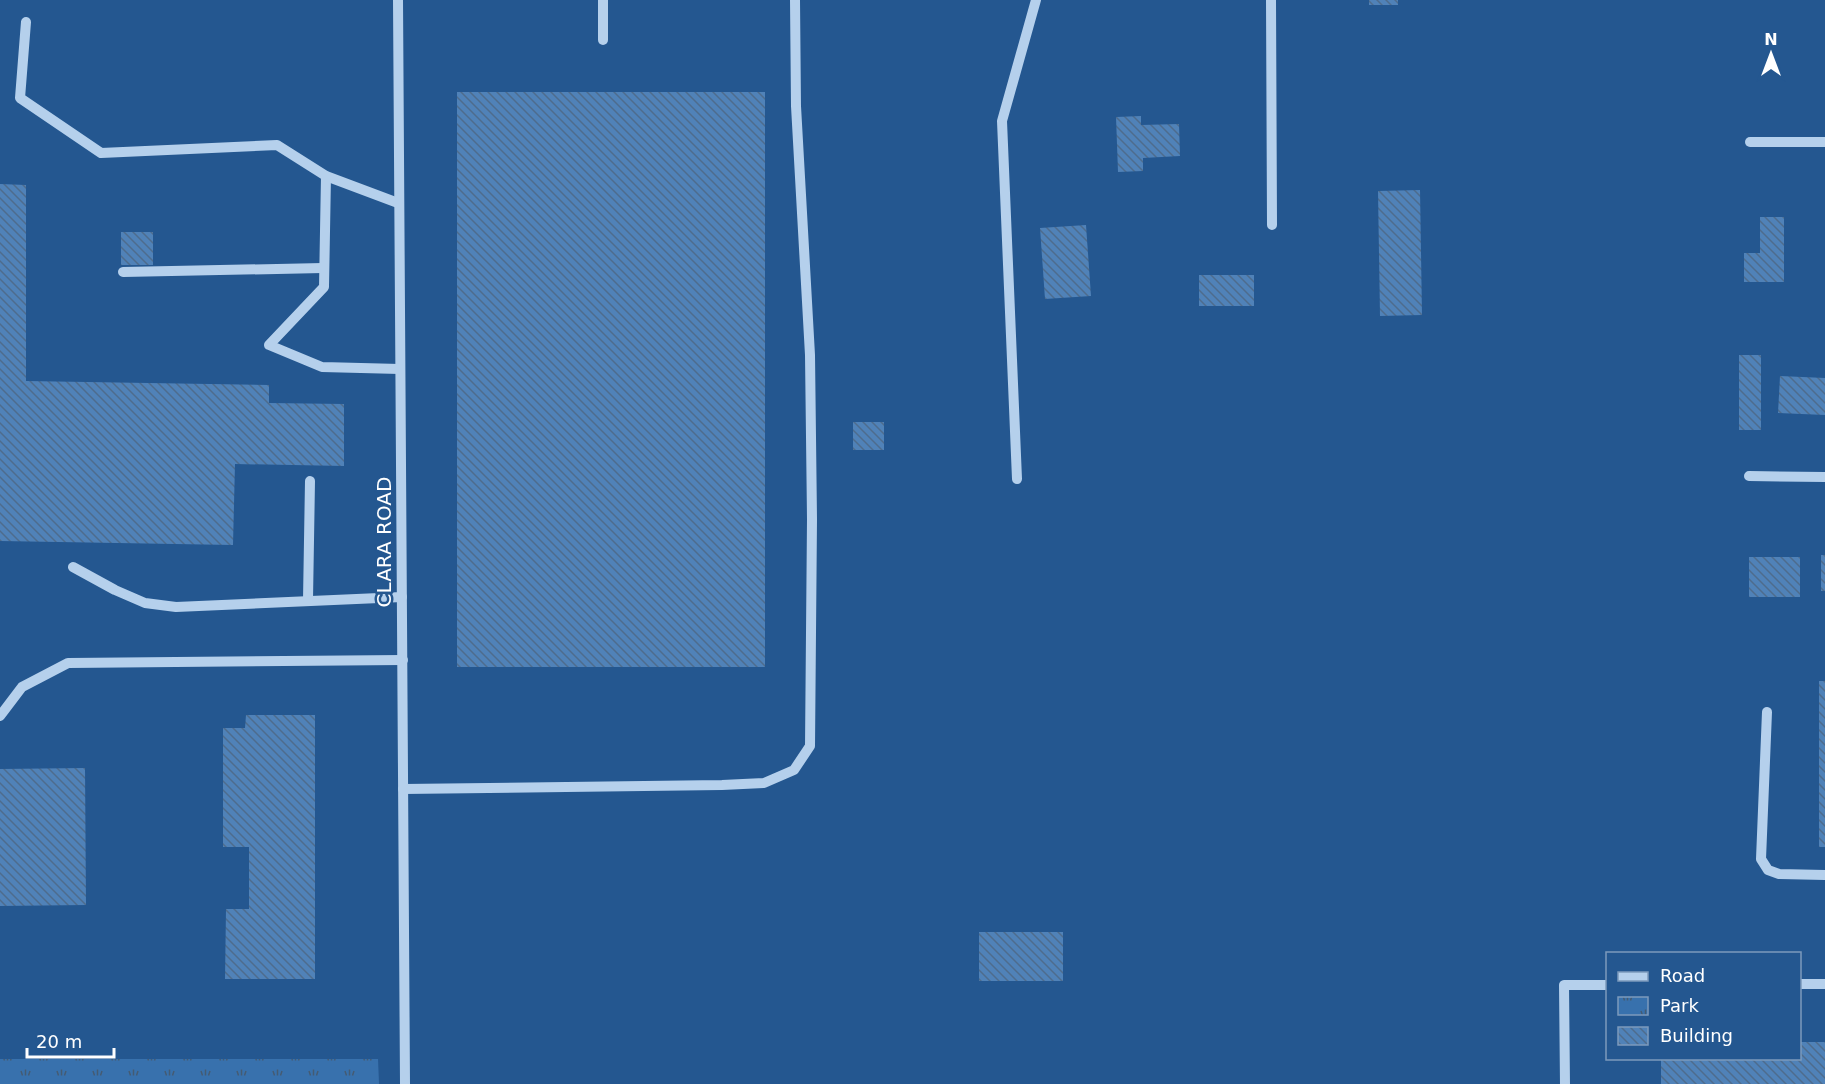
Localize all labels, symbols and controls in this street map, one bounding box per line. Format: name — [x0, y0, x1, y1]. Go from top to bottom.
north arrow — [1741, 24, 1801, 84]
text: N — [1764, 30, 1778, 49]
street label: CLARA ROAD — [372, 477, 396, 607]
legend — [1606, 952, 1801, 1060]
text: Road — [1660, 965, 1705, 986]
text: Park — [1660, 995, 1699, 1016]
scale bar — [27, 1021, 114, 1059]
text: Building — [1660, 1025, 1733, 1046]
text: 20 m — [36, 1031, 82, 1052]

